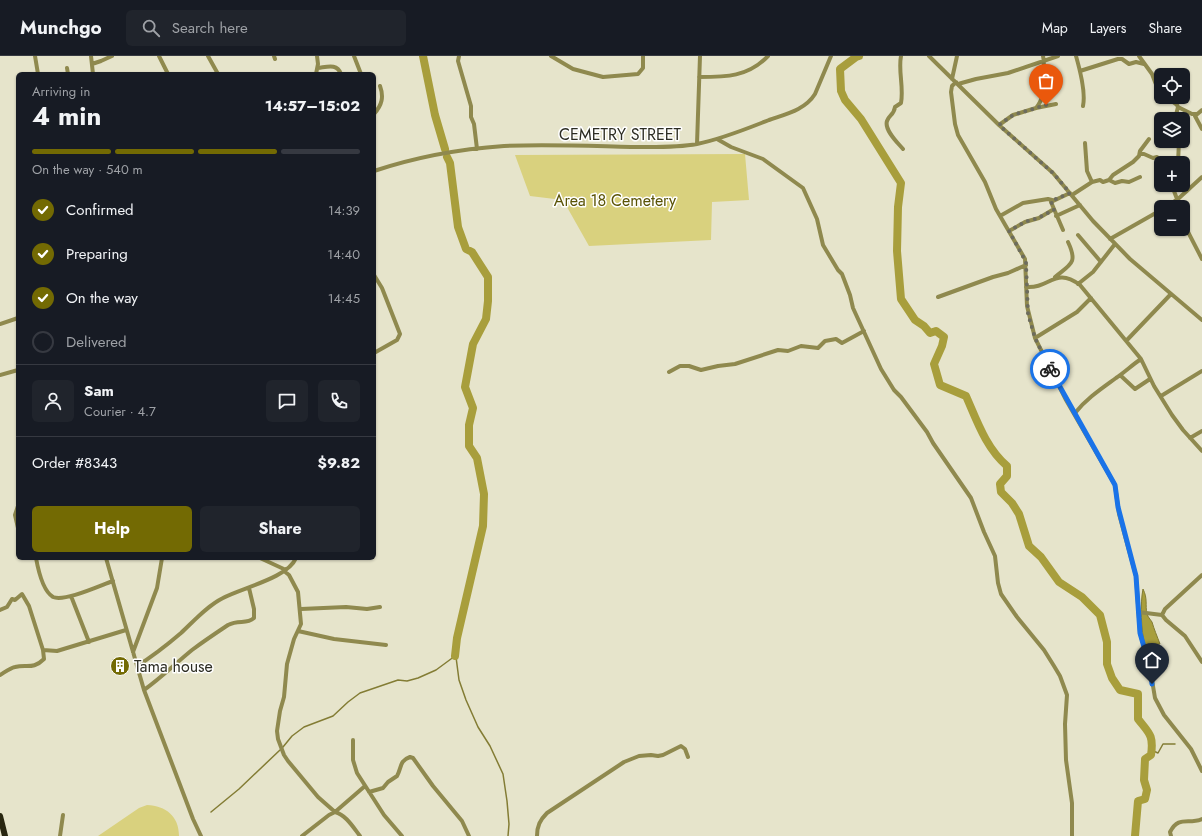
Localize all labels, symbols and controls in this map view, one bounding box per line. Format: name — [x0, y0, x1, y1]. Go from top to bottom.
search box — [126, 10, 406, 46]
text: Munchgo — [20, 14, 102, 41]
icon: search — [140, 17, 162, 39]
text: Search here — [172, 17, 248, 39]
text: Map — [1042, 18, 1068, 38]
text: Layers — [1090, 18, 1126, 38]
text: Share — [1148, 18, 1182, 38]
pin — [1029, 64, 1063, 105]
map controls — [1154, 68, 1190, 236]
button: locate — [1154, 68, 1190, 104]
icon: bag — [1035, 70, 1057, 92]
text: Arriving in — [32, 82, 90, 101]
text: 14:57–15:02 — [265, 95, 360, 117]
text: 4 min — [32, 97, 101, 135]
button: layers — [1154, 112, 1190, 148]
street label: CEMETRY STREET — [559, 123, 682, 146]
button: + — [1154, 156, 1190, 192]
text: On the way · 540 m — [32, 160, 143, 179]
park label: Area 18 Cemetery — [554, 189, 677, 212]
icon: check — [32, 199, 54, 221]
text: Confirmed — [66, 199, 134, 221]
button: − — [1154, 200, 1190, 236]
text: 14:39 — [328, 201, 360, 220]
icon: check — [32, 243, 54, 265]
text: Preparing — [66, 243, 128, 265]
text: 14:40 — [327, 245, 360, 264]
icon: check — [32, 287, 54, 309]
text: On the way — [66, 287, 138, 309]
text: 14:45 — [328, 289, 360, 308]
text: Delivered — [66, 331, 127, 353]
courier — [1030, 349, 1070, 389]
icon: bike — [1039, 358, 1061, 380]
button: person — [32, 380, 74, 422]
text: Sam — [84, 380, 114, 402]
button: chat — [266, 380, 308, 422]
button: phone — [318, 380, 360, 422]
text: Courier · 4.7 — [84, 402, 156, 421]
text: Order #8343 — [32, 452, 117, 474]
text: $9.82 — [318, 452, 360, 474]
button: Help — [32, 506, 192, 552]
button: Share — [200, 506, 360, 552]
pin — [1135, 643, 1169, 684]
icon: home — [1141, 649, 1163, 671]
building icon: Tama house — [109, 655, 131, 677]
place label: Tama house — [134, 655, 213, 678]

